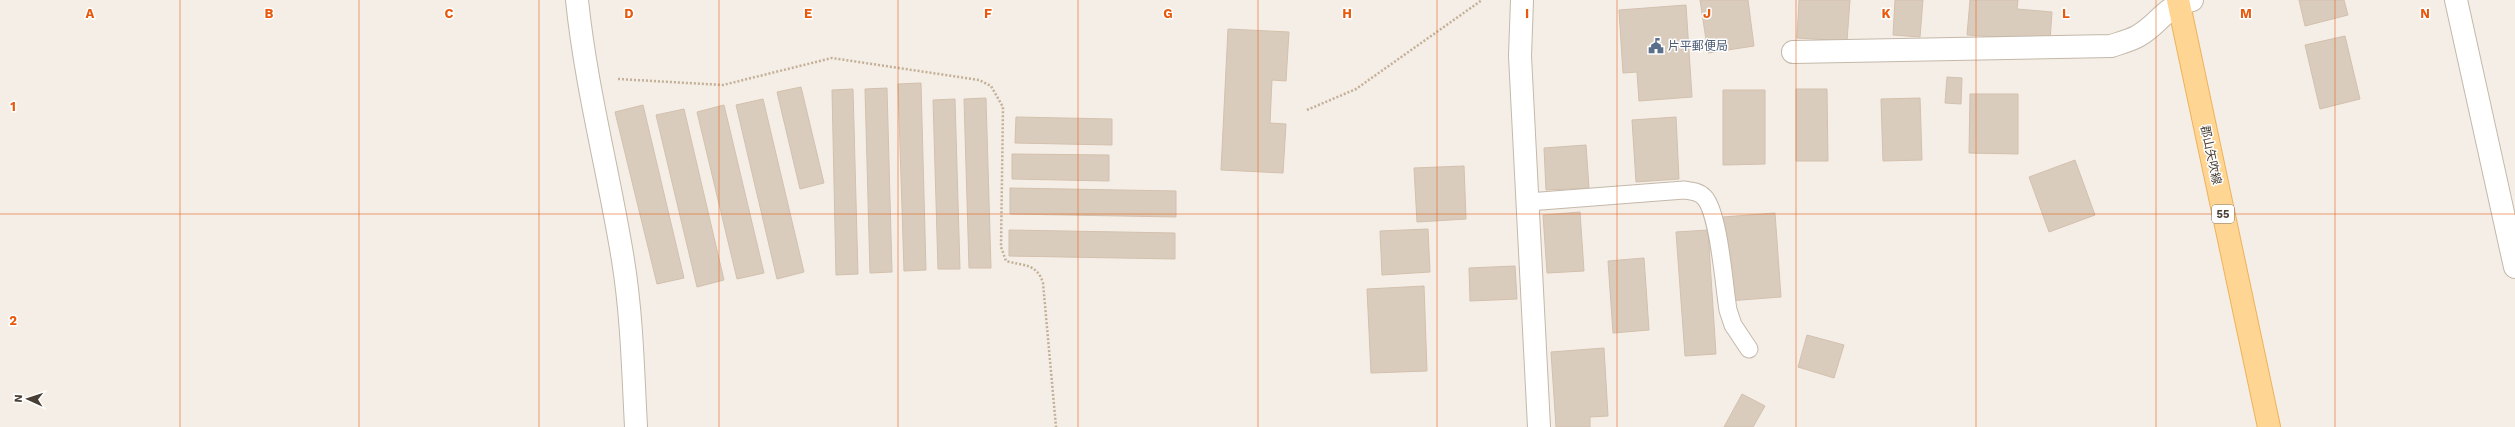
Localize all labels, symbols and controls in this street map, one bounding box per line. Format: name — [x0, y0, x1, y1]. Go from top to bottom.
text: A — [86, 6, 95, 21]
text: B — [265, 6, 274, 21]
text: C — [445, 6, 454, 21]
text: D — [624, 6, 634, 21]
text: E — [804, 6, 812, 21]
text: F — [984, 6, 992, 21]
text: G — [1163, 6, 1173, 21]
text: H — [1342, 6, 1352, 21]
text: I — [1525, 6, 1529, 21]
text: J — [1703, 6, 1711, 21]
text: K — [1881, 6, 1891, 21]
text: L — [2062, 6, 2070, 21]
text: M — [2240, 6, 2252, 21]
text: N — [2420, 6, 2430, 21]
public building icon: 片平郵便局 — [1647, 37, 1665, 55]
place label: 片平郵便局 — [1668, 39, 1728, 53]
text: 1 — [10, 99, 16, 114]
street label: 郡山矢吹線 — [2198, 124, 2224, 186]
road number: 55 — [2212, 205, 2234, 223]
text: 2 — [9, 313, 17, 328]
north arrow — [8, 379, 48, 419]
text: N — [12, 394, 25, 403]

